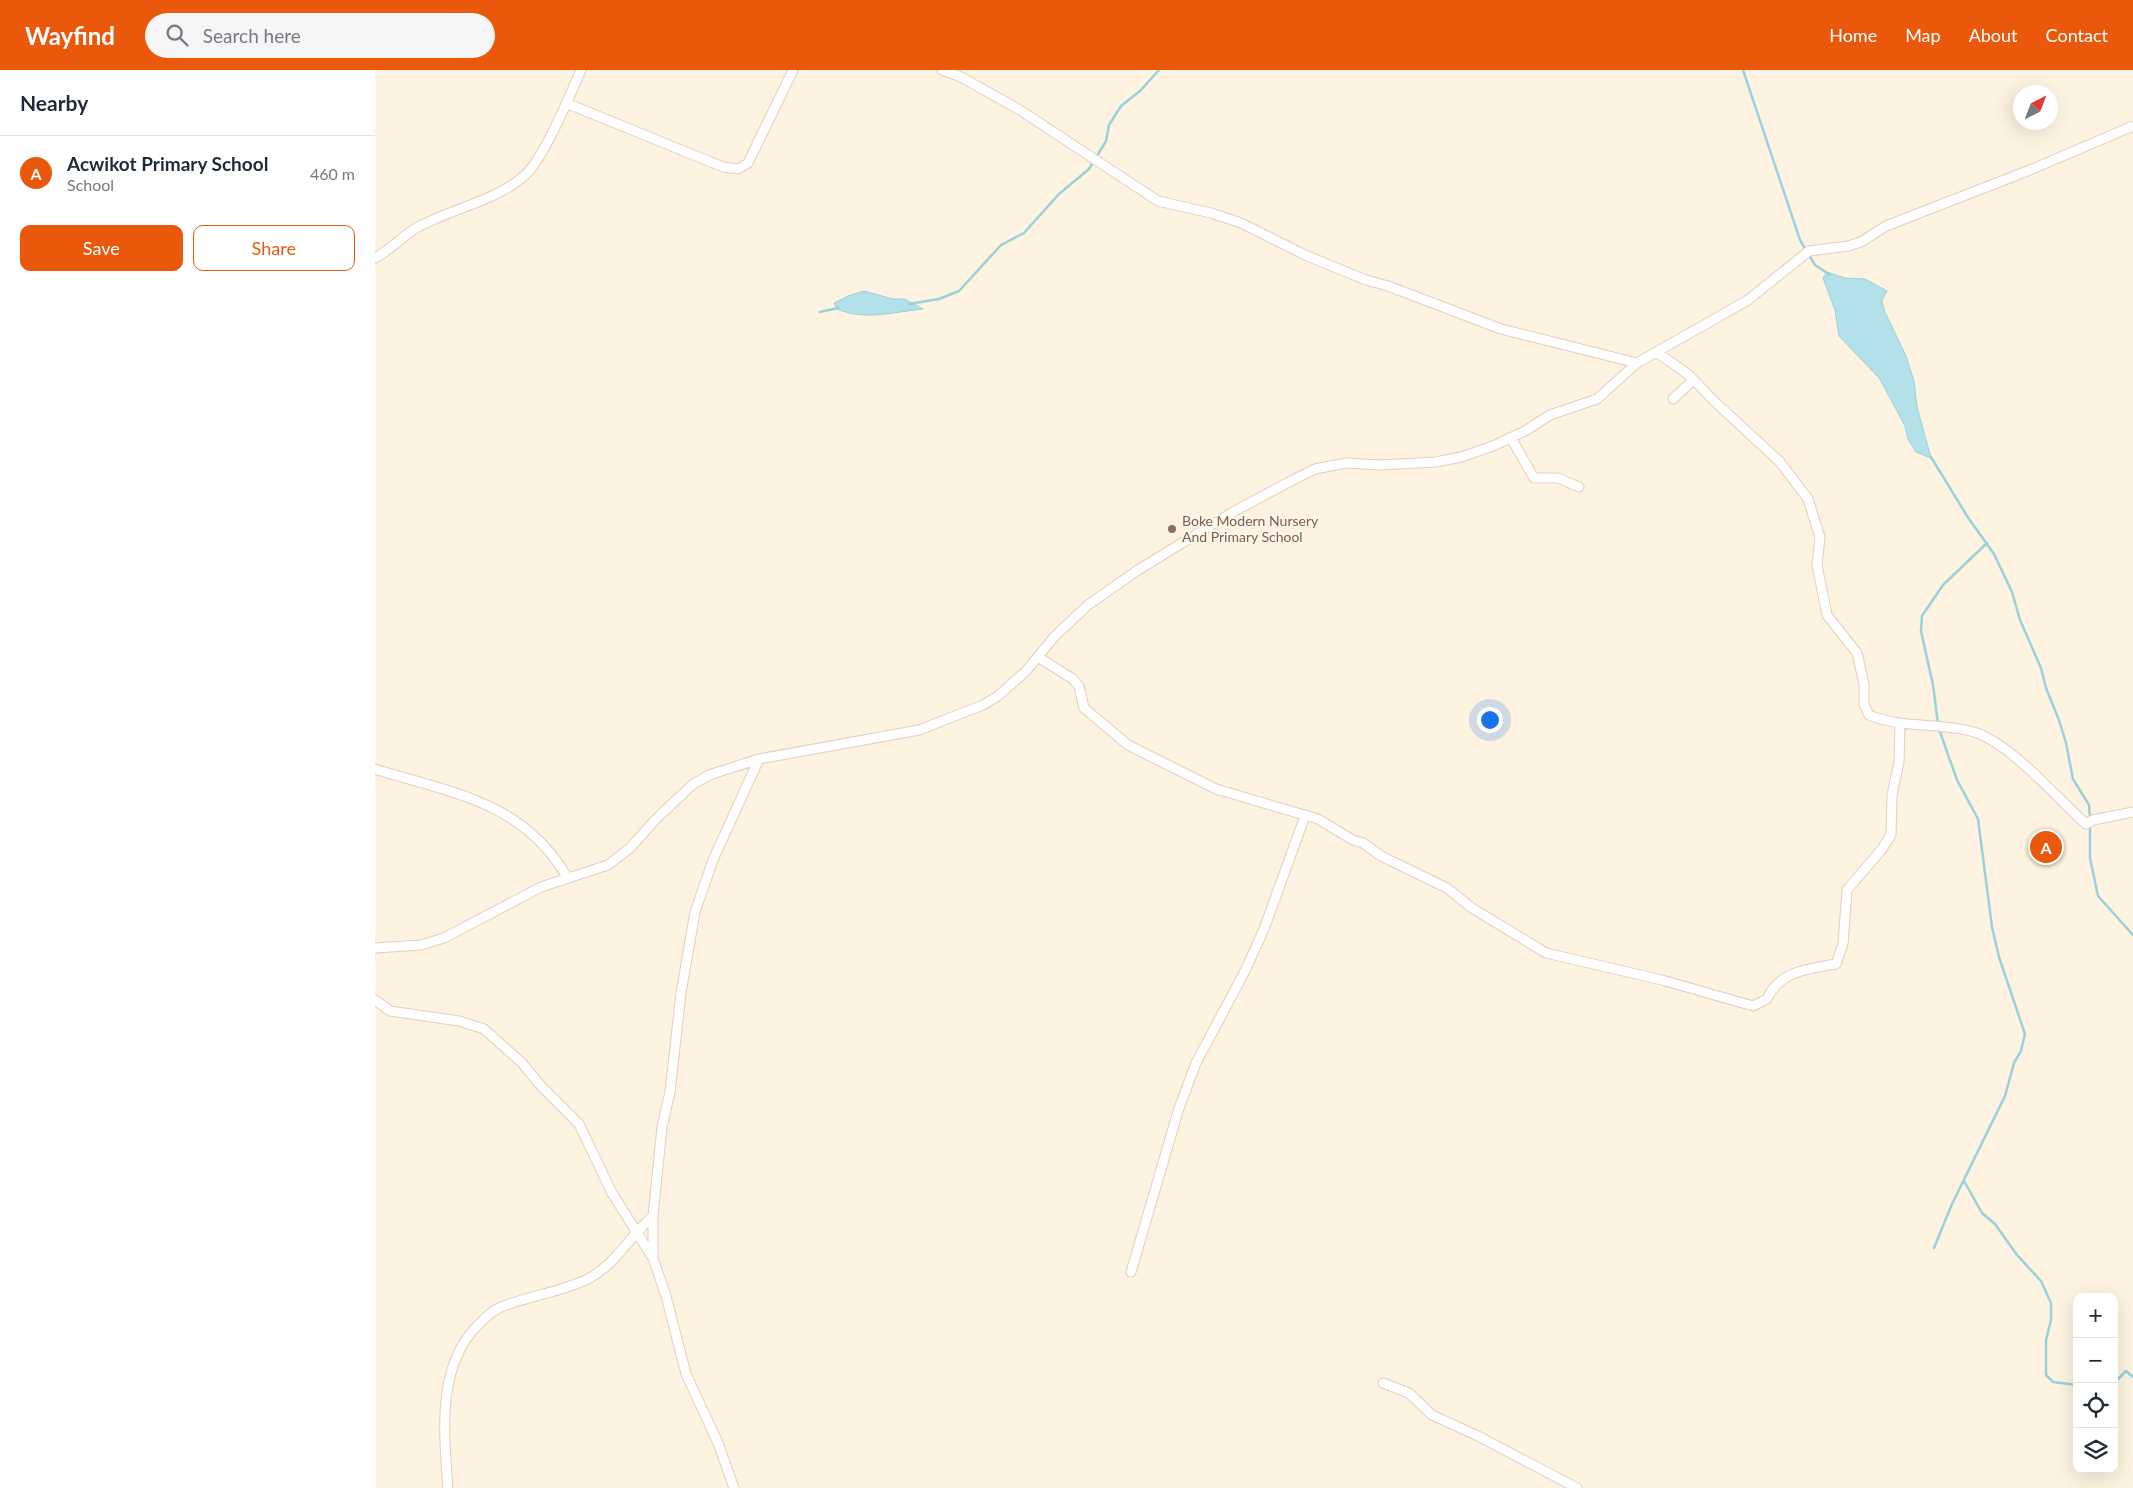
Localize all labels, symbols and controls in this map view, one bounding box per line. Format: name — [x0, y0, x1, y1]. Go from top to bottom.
search box — [145, 13, 495, 58]
text: Wayfind — [25, 21, 115, 50]
icon: search — [163, 21, 191, 49]
text: Search here — [203, 24, 301, 47]
text: Home — [1829, 24, 1877, 46]
text: Map — [1905, 24, 1941, 46]
text: About — [1969, 24, 2018, 46]
text: Contact — [2046, 24, 2108, 46]
north arrow — [2013, 85, 2058, 130]
text: Nearby — [20, 90, 88, 115]
text: Acwikot Primary School — [67, 152, 268, 175]
text: A — [30, 164, 42, 183]
text: 460 m — [310, 164, 355, 183]
text: School — [67, 175, 114, 194]
button: Save — [20, 225, 183, 271]
button: Share — [193, 225, 355, 271]
place label: Boke Modern Nursery And Primary School — [1182, 512, 1319, 545]
marker: Boke Modern Nursery And Primary School — [1166, 523, 1178, 535]
your location — [1477, 707, 1503, 733]
pin: A — [2030, 828, 2062, 866]
map controls — [2073, 1293, 2118, 1473]
button: + — [2073, 1293, 2118, 1338]
button: − — [2073, 1338, 2118, 1383]
button: locate — [2073, 1383, 2118, 1428]
button: layers — [2073, 1428, 2118, 1473]

